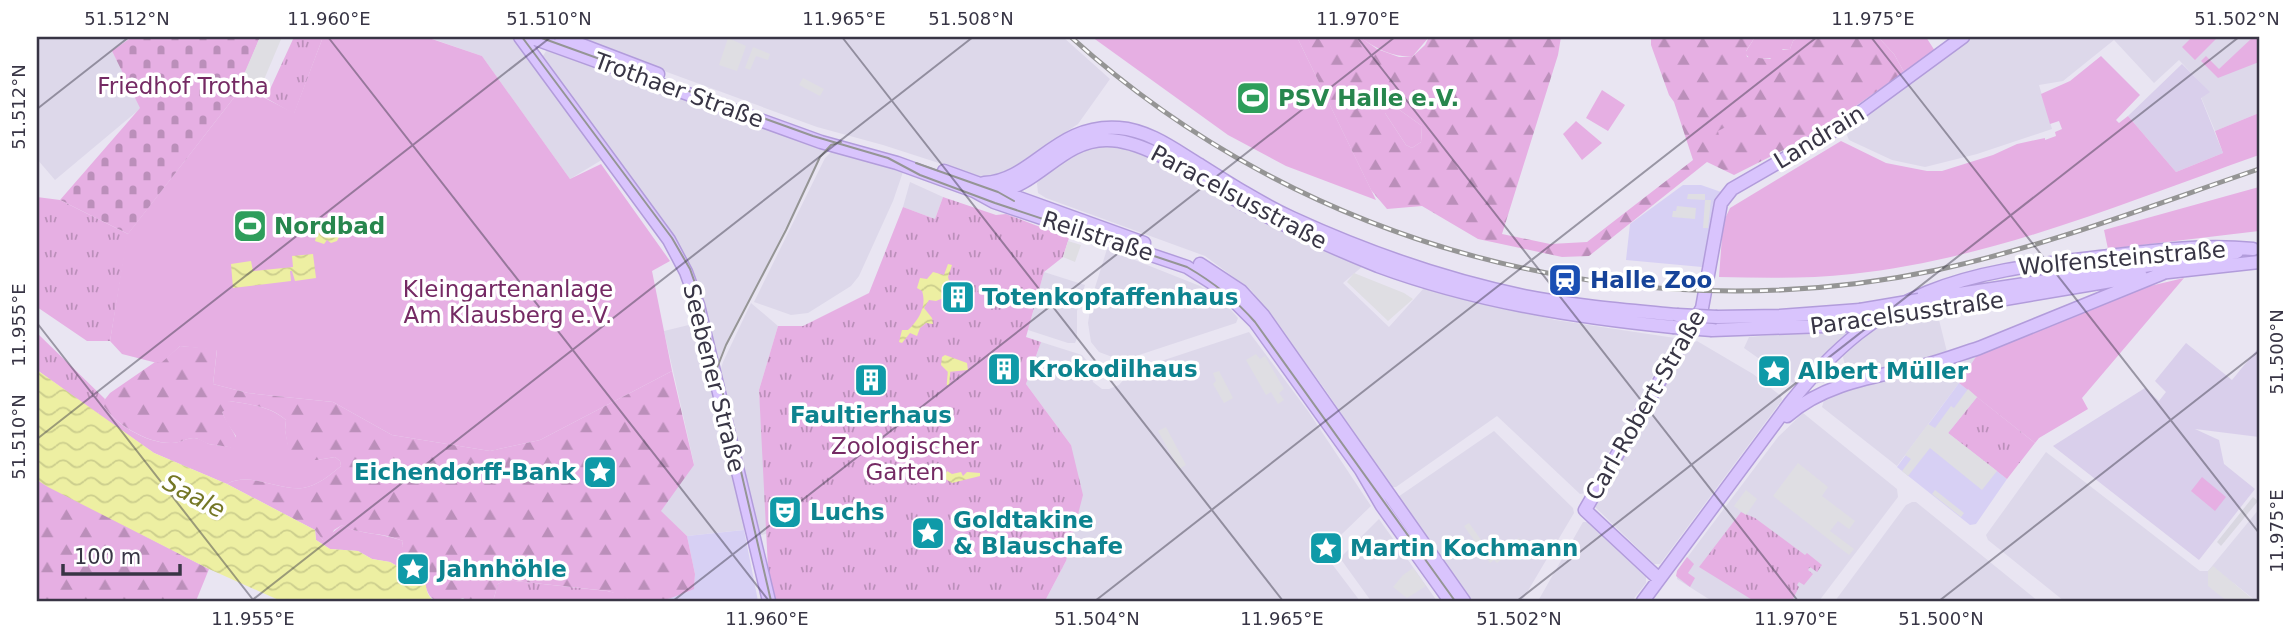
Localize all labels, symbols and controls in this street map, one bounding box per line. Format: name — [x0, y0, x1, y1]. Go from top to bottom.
text: 51.512°N — [84, 8, 170, 29]
text: 11.960°E — [287, 8, 371, 29]
text: 51.510°N — [506, 8, 592, 29]
text: 11.965°E — [802, 8, 886, 29]
text: 51.508°N — [928, 8, 1014, 29]
text: 11.970°E — [1316, 8, 1400, 29]
text: 11.975°E — [1831, 8, 1915, 29]
text: 51.502°N — [2194, 8, 2280, 29]
street label: Trothaer Straße — [590, 47, 767, 133]
text: 51.512°N — [8, 64, 29, 150]
park label: Friedhof Trotha — [97, 73, 269, 99]
sports icon: PSV Halle e.V. — [1234, 79, 1272, 117]
place label: PSV Halle e.V. — [1278, 85, 1459, 111]
street label: Landrain — [1769, 100, 1869, 174]
street label: Paracelsusstraße — [1147, 140, 1331, 254]
street label: Reilstraße — [1039, 206, 1157, 266]
sports icon: Nordbad — [231, 207, 269, 245]
place label: Nordbad — [274, 213, 385, 239]
street label: Wolfensteinstraße — [2017, 236, 2227, 280]
station icon: Halle Zoo — [1546, 261, 1584, 299]
place label: Halle Zoo — [1590, 267, 1712, 293]
park label: Kleingartenanlage Am Klausberg e.V. — [403, 276, 613, 328]
building icon: Totenkopfaffenhaus — [939, 278, 977, 316]
street label: Seebener Straße — [678, 281, 750, 475]
text: 11.955°E — [8, 283, 29, 367]
place label: Totenkopfaffenhaus — [982, 284, 1238, 310]
street label: Paracelsusstraße — [1808, 287, 2006, 339]
street label: Carl-Robert-Straße — [1580, 306, 1710, 504]
text: 51.500°N — [2266, 309, 2287, 395]
building icon: Krokodilhaus — [985, 350, 1023, 388]
place icon: Albert Müller — [1755, 352, 1793, 390]
place label: Krokodilhaus — [1028, 356, 1198, 382]
place label: Albert Müller — [1798, 358, 1969, 384]
building icon: Faultierhaus — [852, 361, 890, 399]
text: 51.510°N — [8, 394, 29, 480]
place label: Faultierhaus — [790, 402, 952, 428]
park label: Zoologischer Garten — [831, 433, 980, 485]
place icon: Eichendorff-Bank — [581, 453, 619, 491]
place label: Eichendorff-Bank — [354, 459, 577, 485]
water label: Saale — [158, 468, 230, 524]
text: 11.975°E — [2266, 489, 2287, 573]
theatre icon: Luchs — [766, 493, 804, 531]
place label: Luchs — [810, 499, 885, 525]
place label: Goldtakine & Blauschafe — [953, 507, 1123, 559]
place icon: Goldtakine & Blauschafe — [909, 514, 947, 552]
place icon: Martin Kochmann — [1307, 529, 1345, 567]
scale bar — [63, 533, 180, 577]
place label: Martin Kochmann — [1350, 535, 1578, 561]
text: 100 m — [74, 545, 141, 569]
place icon: Jahnhöhle — [394, 550, 432, 588]
place label: Jahnhöhle — [436, 556, 567, 582]
text: 11.955°E — [211, 608, 295, 629]
text: 11.960°E — [725, 608, 809, 629]
text: 51.504°N — [1054, 608, 1140, 629]
text: 11.965°E — [1240, 608, 1324, 629]
text: 51.502°N — [1476, 608, 1562, 629]
text: 11.970°E — [1754, 608, 1838, 629]
text: 51.500°N — [1898, 608, 1984, 629]

